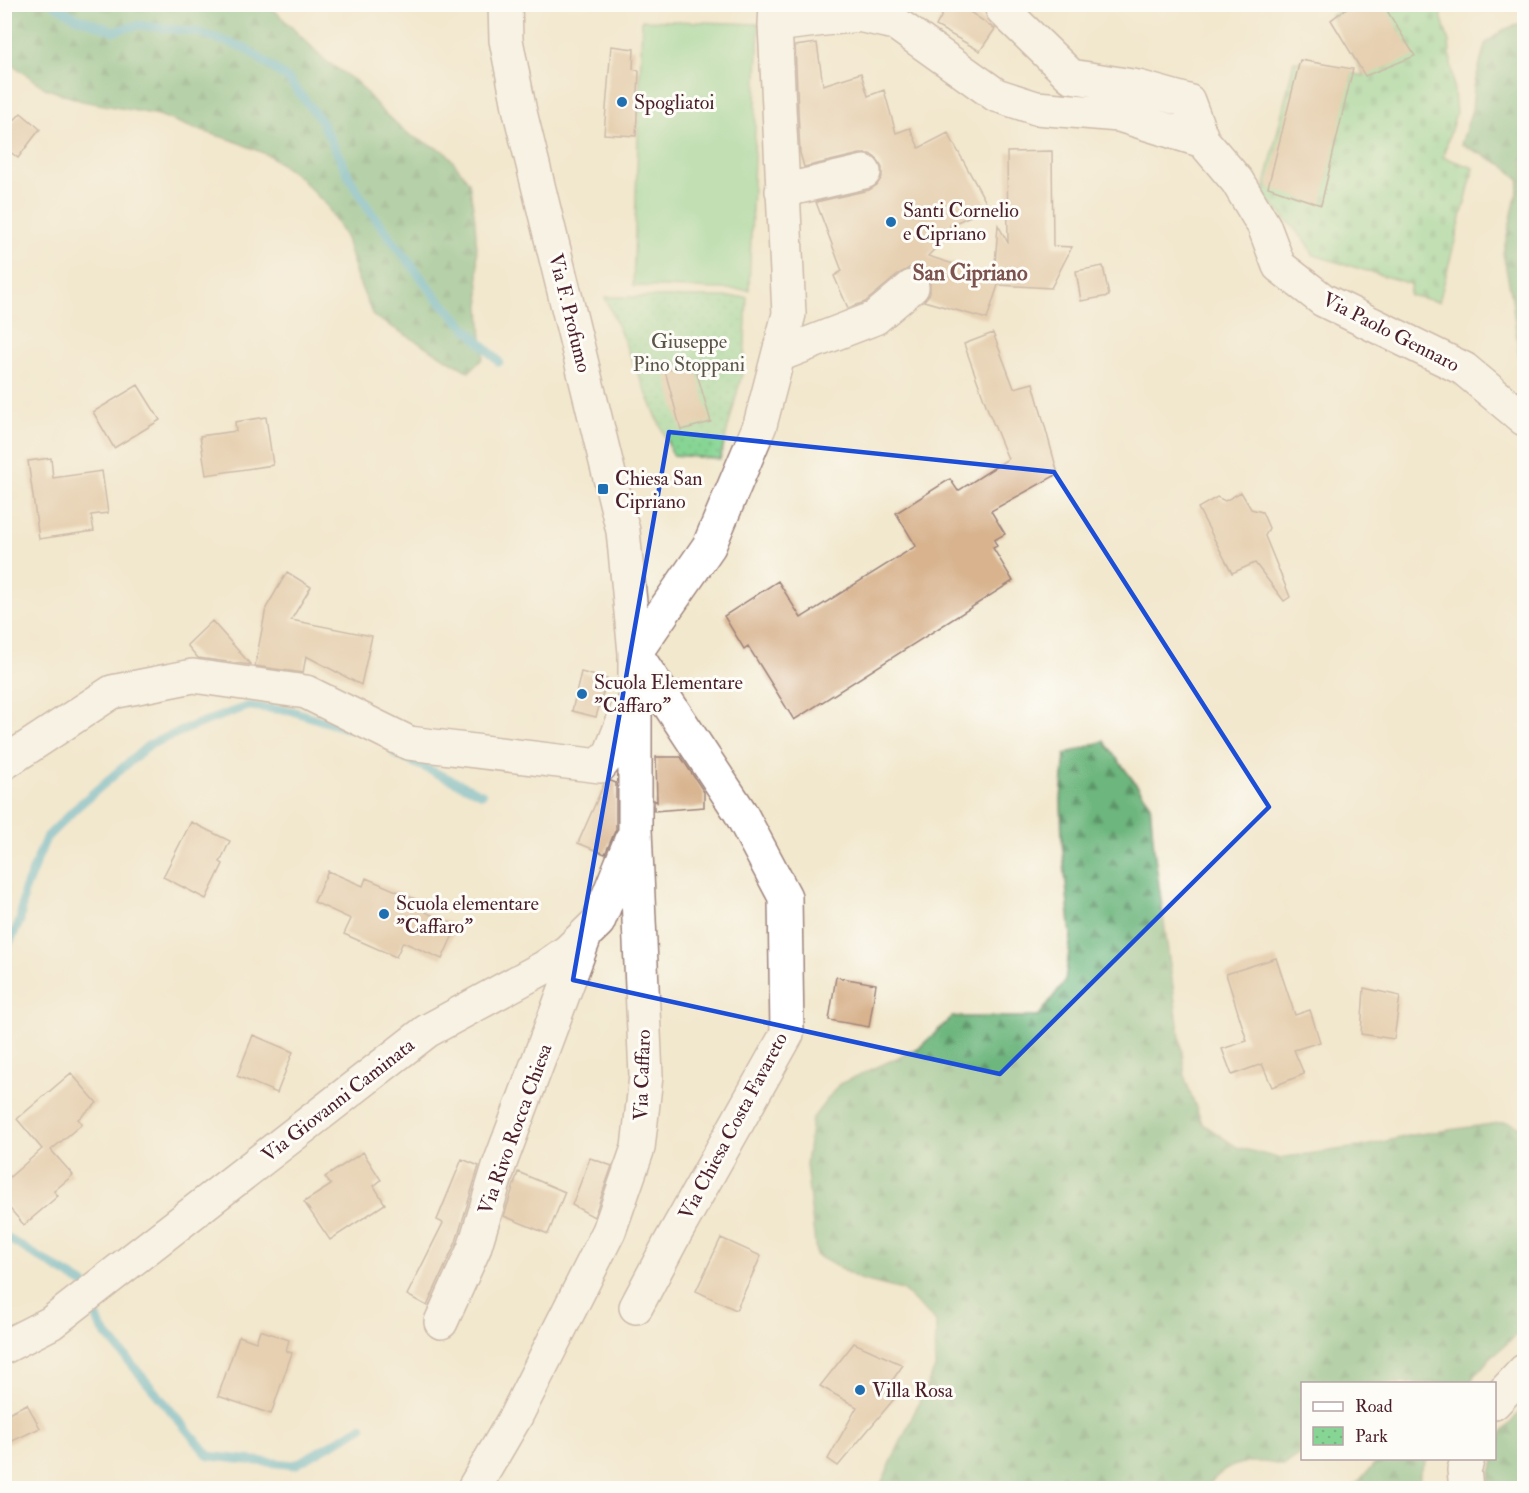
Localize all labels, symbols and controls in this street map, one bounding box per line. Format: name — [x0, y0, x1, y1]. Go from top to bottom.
place label: Spogliatoi — [634, 90, 715, 116]
marker: Spogliatoi — [615, 95, 629, 109]
place label: Santi Cornelio e Cipriano — [903, 198, 1019, 247]
marker: Santi Cornelio e Cipriano — [884, 215, 898, 229]
street label: Via F. Profumo — [543, 251, 597, 375]
district label: San Cipriano — [913, 259, 1028, 288]
street label: Via Paolo Gennaro — [1318, 287, 1464, 377]
park label: Giuseppe Pino Stoppani — [633, 329, 745, 378]
place label: Chiesa San Cipriano — [615, 466, 703, 515]
marker: Chiesa San Cipriano — [596, 482, 610, 496]
place label: Scuola Elementare "Caffaro" — [594, 670, 743, 718]
marker: Scuola Elementare "Caffaro" — [575, 687, 589, 701]
place label: Scuola elementare "Caffaro" — [396, 891, 539, 939]
marker: Scuola elementare "Caffaro" — [377, 907, 391, 921]
street label: Via Chiesa Costa Favareto — [673, 1028, 793, 1224]
street label: Via Caffaro — [628, 1029, 656, 1121]
street label: Via Giovanni Caminata — [257, 1032, 420, 1167]
street label: Via Rivo Rocca Chiesa — [473, 1040, 558, 1218]
place label: Villa Rosa — [872, 1378, 954, 1403]
legend — [1301, 1382, 1496, 1460]
marker: Villa Rosa — [853, 1383, 867, 1397]
text: Road — [1355, 1395, 1393, 1418]
text: Park — [1355, 1425, 1388, 1448]

